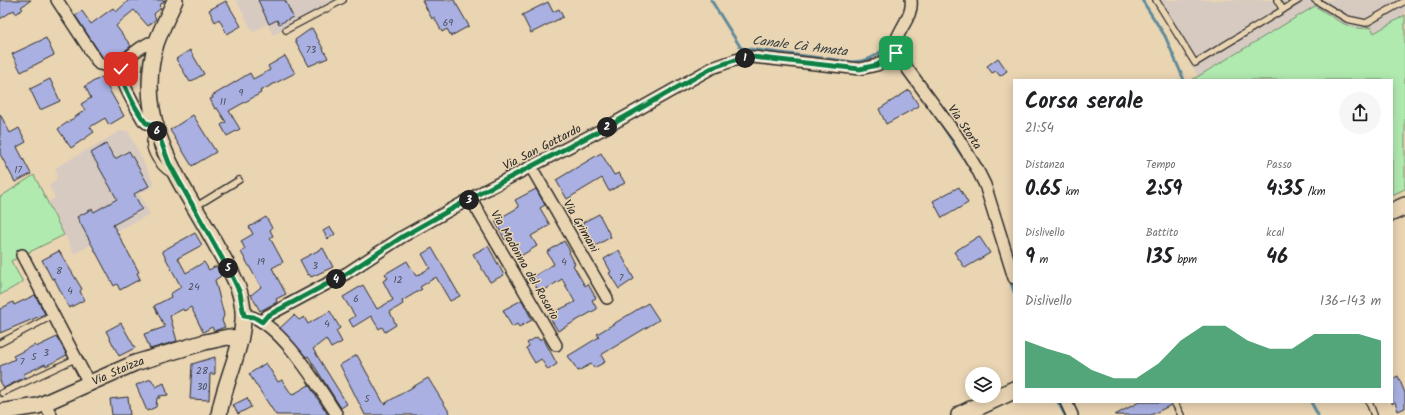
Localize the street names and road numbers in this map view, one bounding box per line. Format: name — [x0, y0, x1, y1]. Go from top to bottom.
street label: Via Storta — [943, 101, 987, 154]
street label: Via San Gottardo — [500, 119, 585, 175]
street label: Via Grimani — [558, 196, 604, 257]
street label: Via Madonna del Rosario — [485, 207, 564, 324]
street label: Via Staizza — [89, 352, 147, 391]

